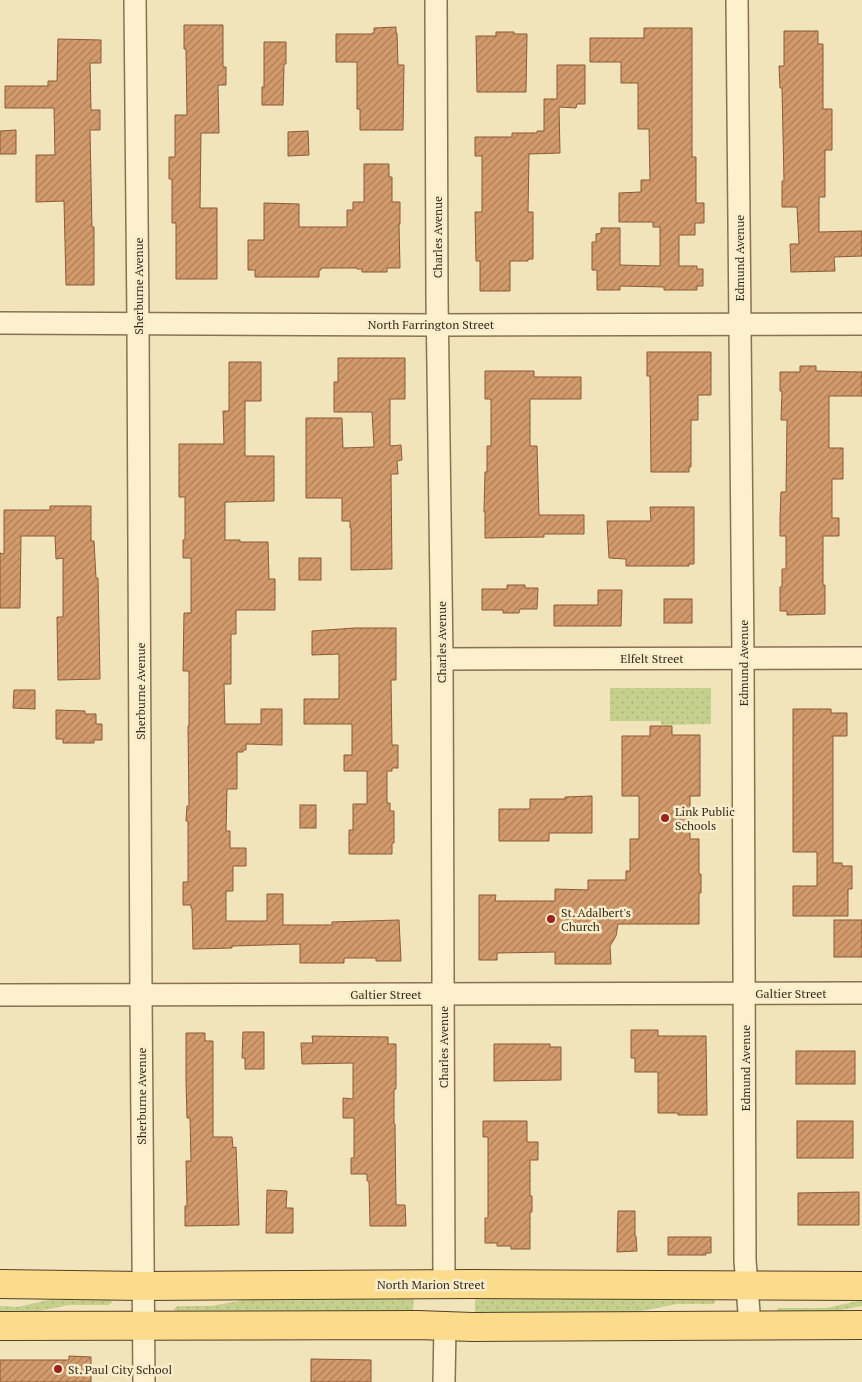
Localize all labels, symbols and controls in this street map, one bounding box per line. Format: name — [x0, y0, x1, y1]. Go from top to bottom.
street label: Charles Avenue — [430, 196, 445, 278]
street label: Edmund Avenue — [732, 215, 747, 301]
street label: Sherburne Avenue — [131, 237, 146, 335]
street label: North Farrington Street — [368, 317, 495, 332]
street label: Charles Avenue — [434, 601, 449, 683]
street label: Edmund Avenue — [736, 620, 751, 706]
street label: Sherburne Avenue — [133, 642, 148, 740]
street label: Elfelt Street — [620, 651, 684, 666]
place label: Link Public Schools — [675, 804, 735, 833]
marker: Link Public Schools — [659, 812, 671, 824]
place label: St. Adalbert's Church — [561, 905, 631, 934]
marker: St. Adalbert's Church — [545, 913, 557, 925]
street label: Galtier Street — [755, 986, 827, 1001]
street label: Galtier Street — [350, 987, 422, 1002]
street label: Charles Avenue — [436, 1006, 451, 1088]
street label: Edmund Avenue — [738, 1025, 753, 1111]
street label: Sherburne Avenue — [134, 1047, 149, 1145]
street label: North Marion Street — [377, 1277, 485, 1292]
place label: St. Paul City School — [68, 1362, 172, 1377]
marker: St. Paul City School — [52, 1363, 64, 1375]

